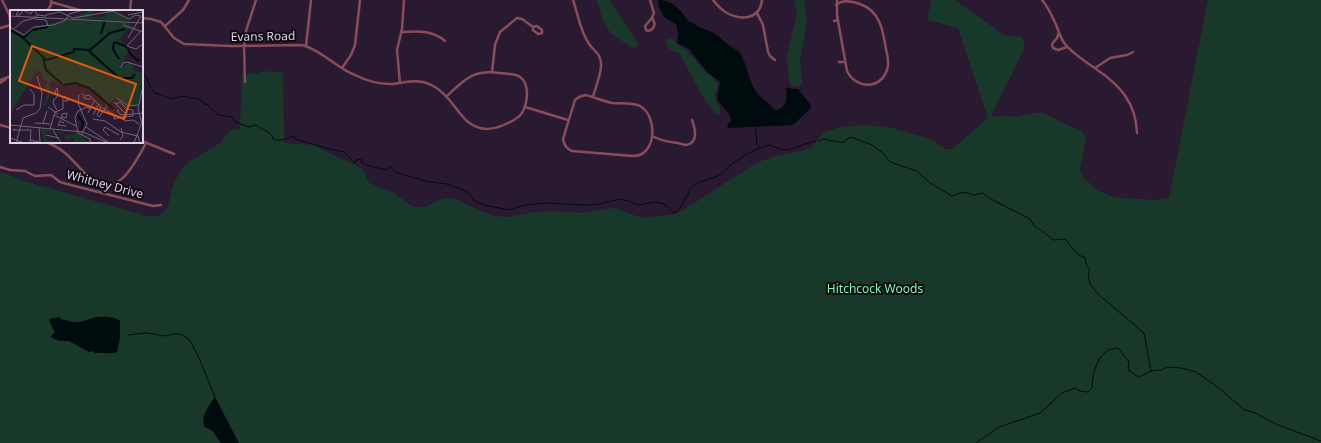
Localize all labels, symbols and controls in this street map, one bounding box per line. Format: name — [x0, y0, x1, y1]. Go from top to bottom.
inset map — [10, 10, 143, 143]
street label: Evans Road — [231, 27, 295, 45]
street label: Whitney Drive — [65, 166, 146, 202]
park label: Hitchcock Woods — [827, 280, 923, 297]

